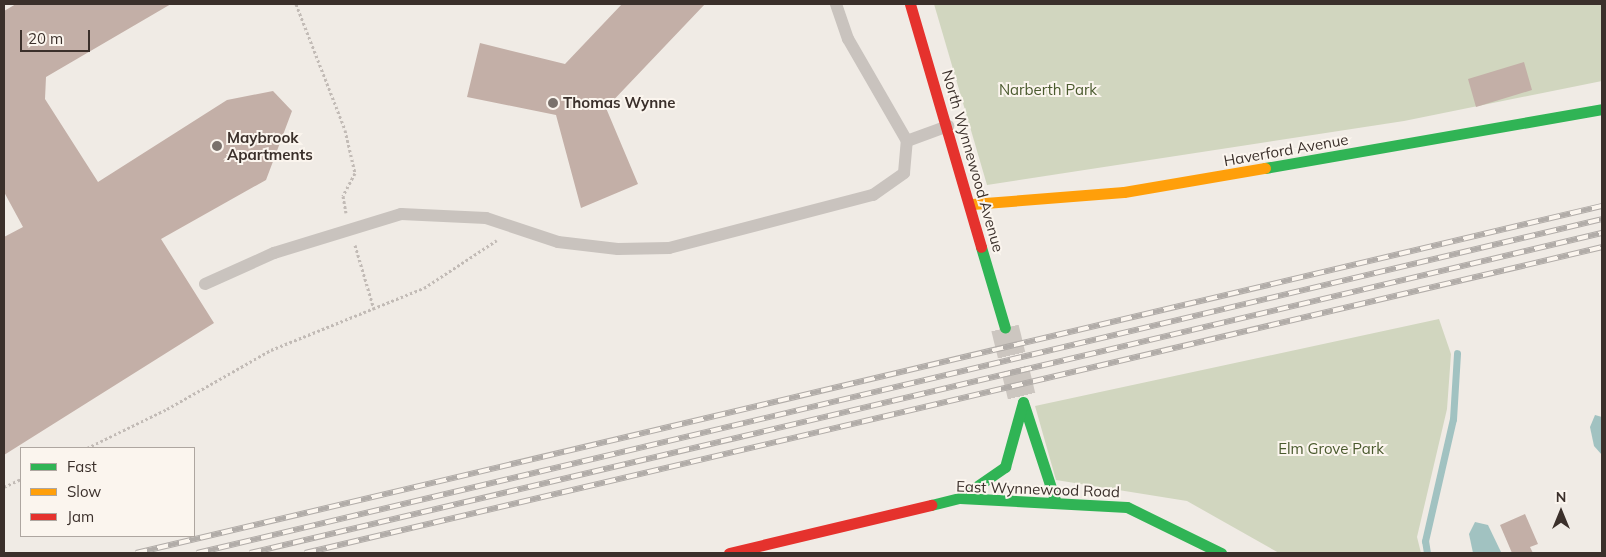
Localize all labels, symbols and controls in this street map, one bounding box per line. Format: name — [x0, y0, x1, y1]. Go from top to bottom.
scale bar — [22, 20, 92, 52]
text: 20 m — [28, 29, 63, 48]
street label: North Wynnewood Avenue — [938, 68, 1008, 254]
park label: Narberth Park — [999, 81, 1097, 99]
place label: Thomas Wynne — [563, 94, 675, 112]
marker: Thomas Wynne — [547, 97, 559, 109]
place label: Maybrook Apartments — [227, 128, 313, 163]
street label: Haverford Avenue — [1222, 130, 1350, 170]
marker: Maybrook Apartments — [211, 140, 223, 152]
park label: Elm Grove Park — [1278, 440, 1384, 458]
legend — [20, 447, 195, 537]
text: Fast — [67, 457, 97, 476]
street label: East Wynnewood Road — [956, 477, 1120, 501]
text: Slow — [67, 482, 101, 501]
north arrow — [1536, 487, 1586, 537]
text: N — [1556, 488, 1566, 506]
text: Jam — [67, 507, 94, 526]

